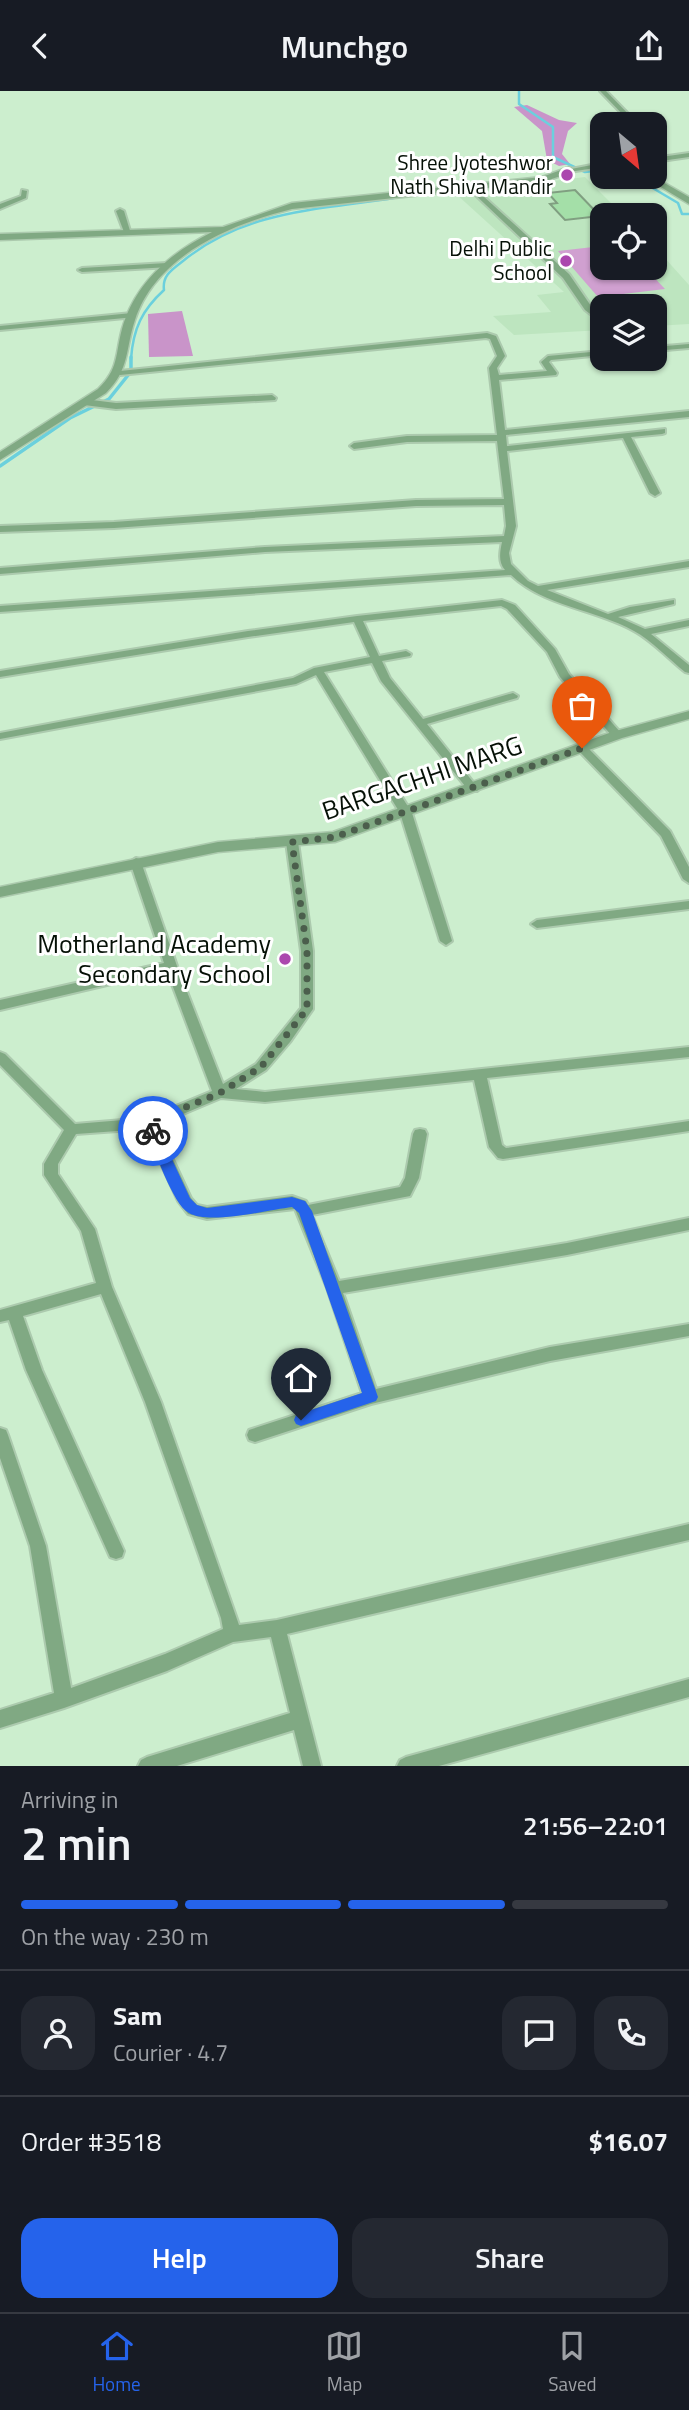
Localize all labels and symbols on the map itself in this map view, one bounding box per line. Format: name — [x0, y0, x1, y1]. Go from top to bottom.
north arrow — [590, 112, 667, 189]
place label: Shree Jyoteshwor Nath Shiva Mandir — [390, 146, 553, 202]
marker: Shree Jyoteshwor Nath Shiva Mandir — [559, 167, 575, 183]
place label: Delhi Public School — [449, 232, 552, 288]
marker: Delhi Public School — [558, 253, 574, 269]
pin — [552, 676, 612, 748]
street label: BARGACHHI MARG — [317, 725, 527, 830]
place label: Motherland Academy Secondary School — [37, 924, 271, 993]
marker: Motherland Academy Secondary School — [277, 951, 293, 967]
courier — [118, 1096, 188, 1166]
pin — [271, 1348, 331, 1420]

